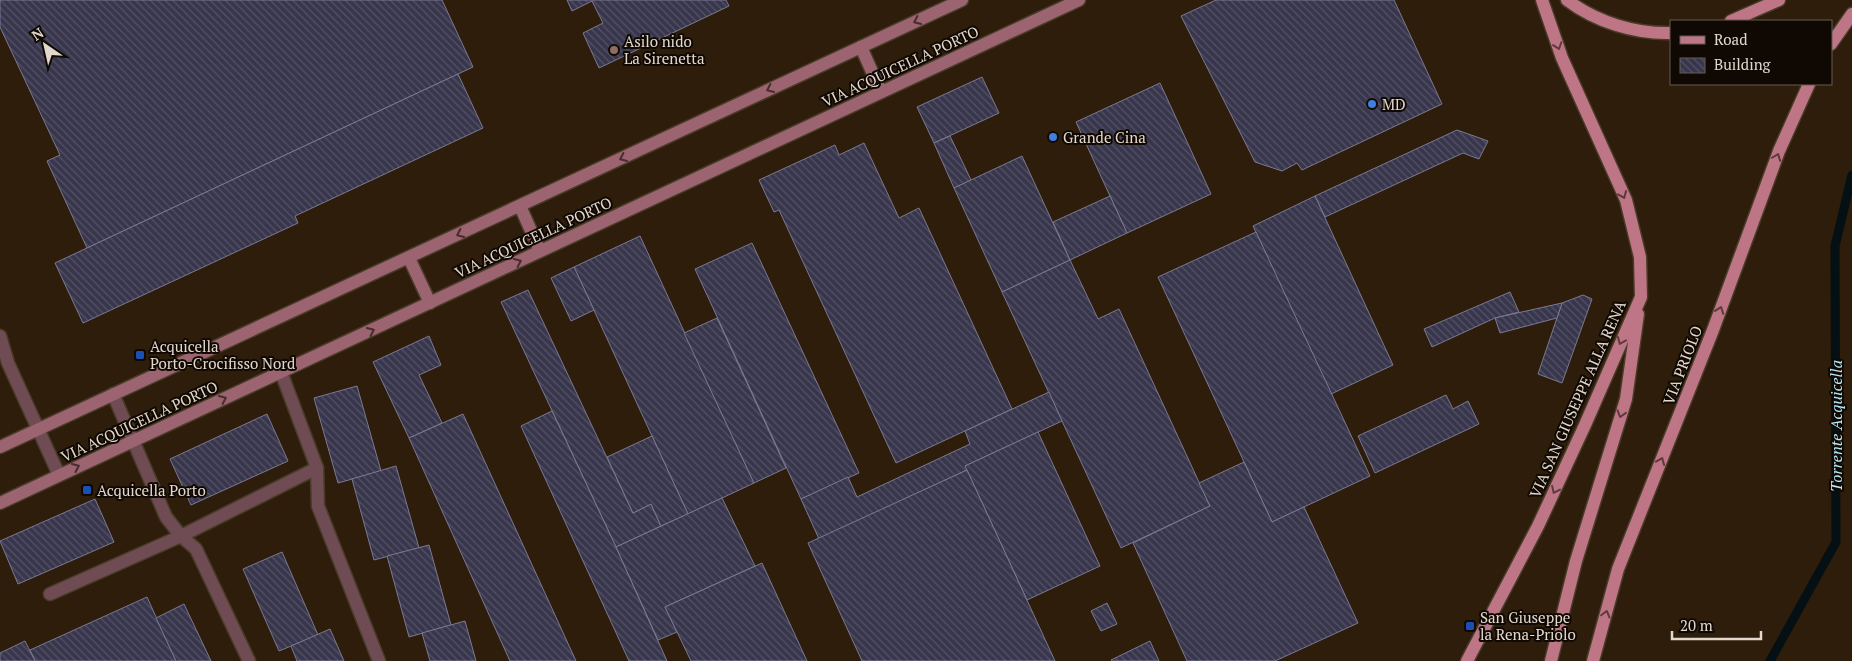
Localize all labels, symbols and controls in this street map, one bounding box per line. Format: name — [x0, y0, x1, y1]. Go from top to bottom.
one-way arrow — [914, 14, 923, 24]
north arrow — [20, 20, 70, 70]
legend — [1670, 20, 1832, 85]
street label: VIA ACQUICELLA PORTO — [818, 21, 982, 111]
text: N — [28, 23, 47, 45]
text: Road — [1714, 29, 1747, 49]
place label: Asilo nido La Sirenetta — [624, 31, 705, 68]
one-way arrow — [1552, 42, 1562, 50]
marker: Asilo nido La Sirenetta — [608, 44, 620, 56]
text: Building — [1714, 54, 1772, 74]
one-way arrow — [766, 83, 775, 94]
place label: MD — [1382, 94, 1406, 114]
marker: MD — [1366, 98, 1378, 110]
place label: Grande Cina — [1063, 127, 1146, 147]
marker: Grande Cina — [1047, 131, 1059, 143]
one-way arrow — [619, 152, 628, 162]
one-way arrow — [1771, 154, 1781, 162]
one-way arrow — [1617, 190, 1627, 199]
street label: VIA ACQUICELLA PORTO — [451, 192, 615, 282]
one-way arrow — [456, 228, 465, 238]
one-way arrow — [513, 257, 522, 268]
street label: VIA SAN GIUSEPPE ALLA RENA — [1524, 296, 1630, 501]
one-way arrow — [1714, 306, 1724, 315]
street label: VIA PRIOLO — [1658, 323, 1706, 407]
one-way arrow — [366, 326, 375, 337]
place label: Acquicella Porto-Crocifisso Nord — [150, 336, 295, 373]
one-way arrow — [1617, 336, 1628, 345]
marker: Acquicella Porto-Crocifisso Nord — [134, 349, 146, 361]
water label: Torrente Acquicella — [1825, 360, 1847, 492]
street label: VIA ACQUICELLA PORTO — [57, 376, 221, 466]
one-way arrow — [218, 396, 227, 406]
one-way arrow — [1617, 409, 1627, 417]
one-way arrow — [1655, 457, 1665, 466]
one-way arrow — [71, 463, 80, 474]
place label: Acquicella Porto — [97, 480, 206, 500]
marker: Acquicella Porto — [81, 484, 93, 496]
one-way arrow — [1551, 485, 1561, 494]
place label: San Giuseppe la Rena-Priolo — [1480, 607, 1576, 644]
scale bar — [1672, 608, 1761, 640]
one-way arrow — [1601, 610, 1611, 618]
text: 20 m — [1680, 615, 1713, 635]
marker: San Giuseppe la Rena-Priolo — [1464, 620, 1476, 632]

